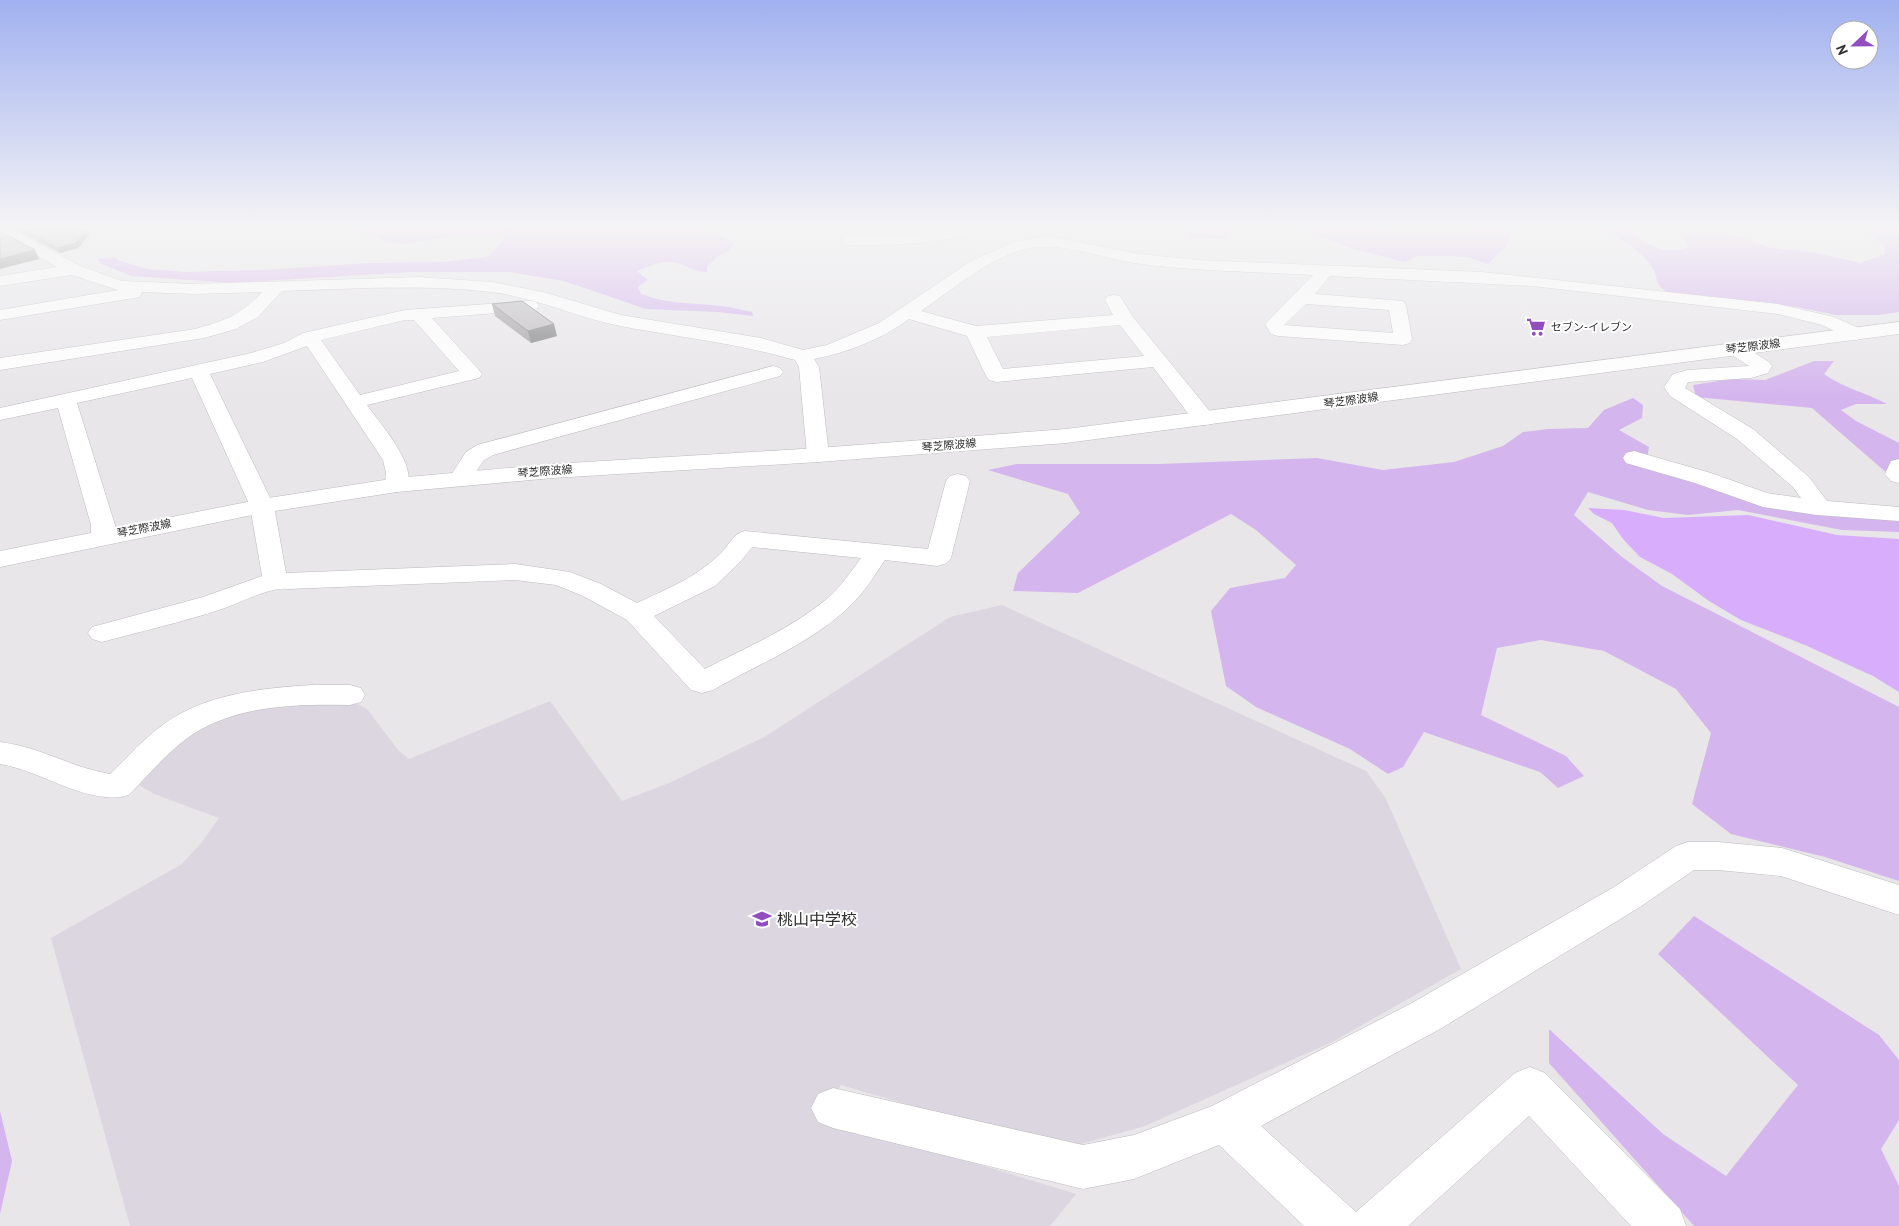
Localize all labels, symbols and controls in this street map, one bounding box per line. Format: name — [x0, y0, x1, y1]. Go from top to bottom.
north arrow — [1829, 20, 1879, 70]
text: N — [1832, 42, 1852, 58]
supermarket icon: セブン-イレブン — [1525, 316, 1547, 338]
place label: セブン-イレブン — [1551, 320, 1632, 334]
street label: 琴芝際波線 — [1725, 336, 1781, 356]
street label: 琴芝際波線 — [1323, 389, 1379, 411]
street label: 琴芝際波線 — [921, 436, 977, 454]
street label: 琴芝際波線 — [517, 462, 573, 480]
street label: 琴芝際波線 — [116, 516, 172, 540]
school or university icon: 桃山中学校 — [751, 908, 773, 930]
place label: 桃山中学校 — [777, 909, 857, 929]

